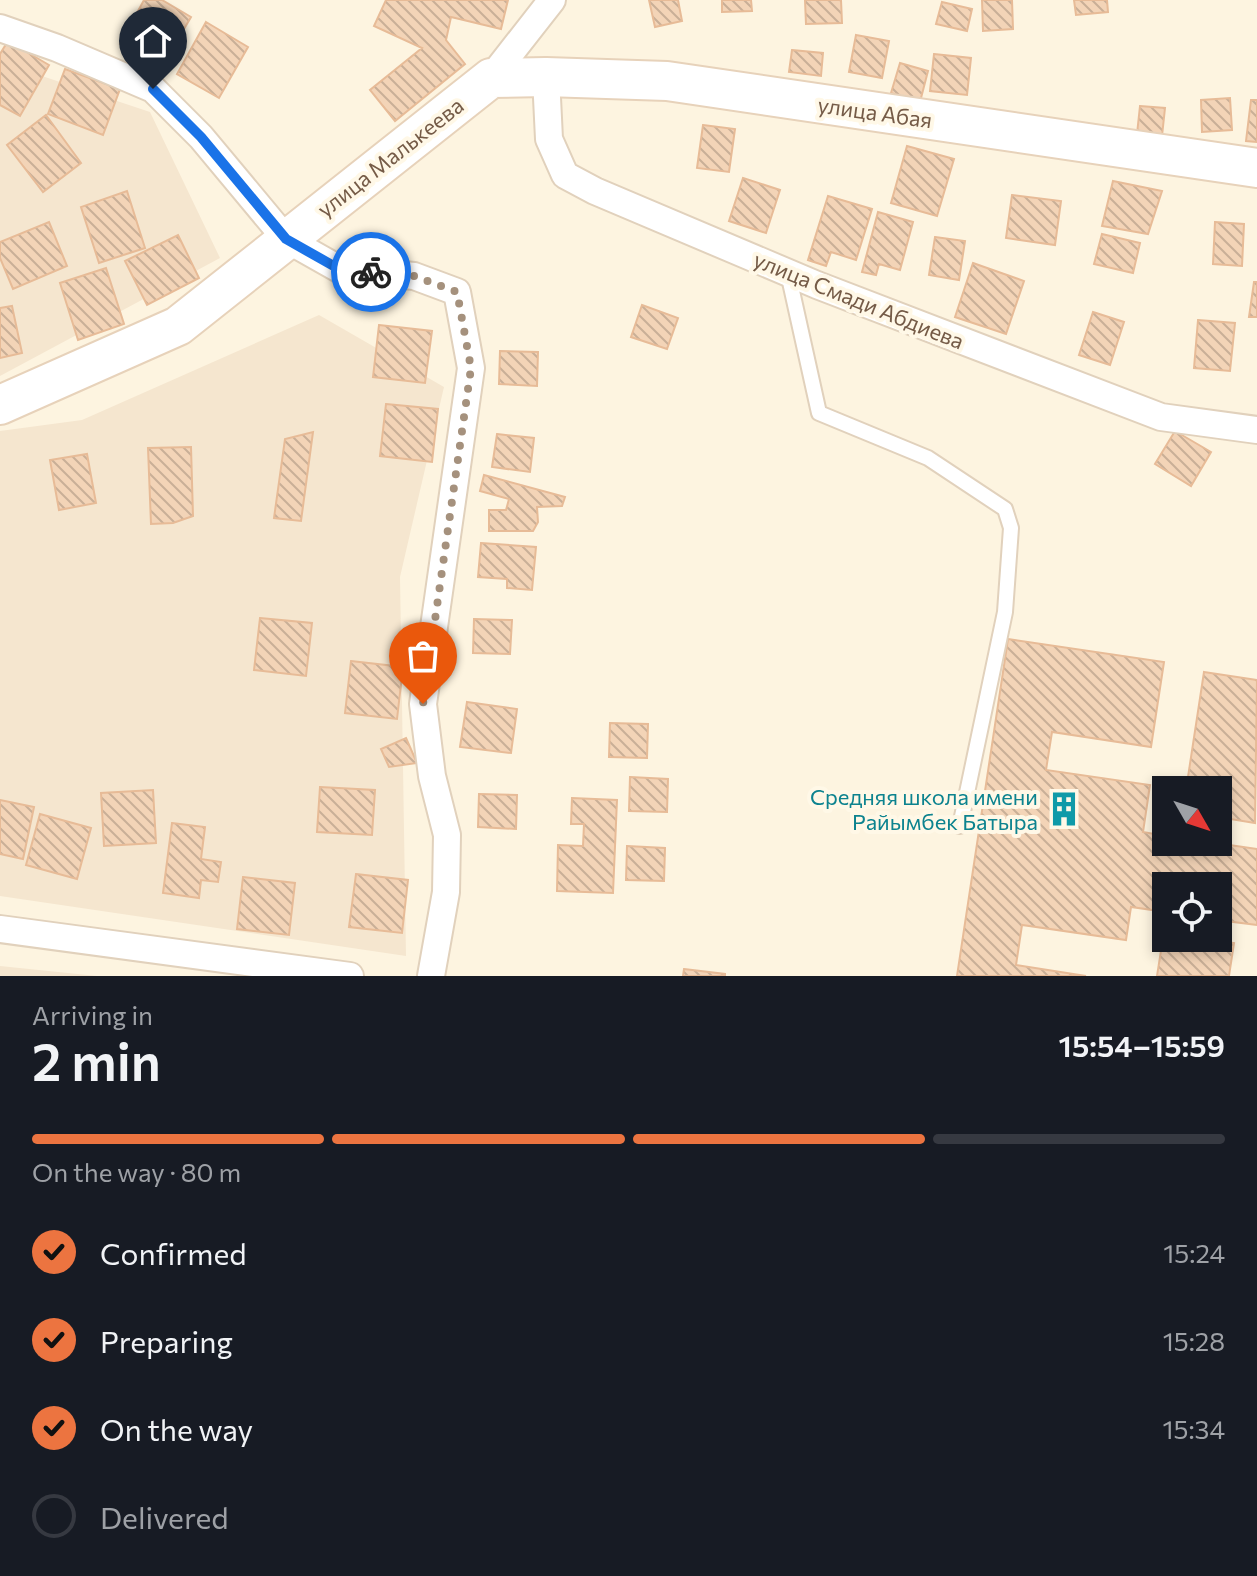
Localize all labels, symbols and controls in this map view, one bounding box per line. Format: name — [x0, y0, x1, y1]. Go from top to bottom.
pin — [119, 7, 187, 89]
icon: home — [131, 19, 175, 63]
street label: улица Абая — [816, 91, 934, 133]
street label: улица Малькеева — [311, 92, 469, 222]
courier — [331, 232, 411, 312]
street label: улица Смади Абдиева — [750, 245, 968, 355]
icon: bike — [349, 250, 393, 294]
pin — [389, 622, 457, 704]
icon: bag — [401, 634, 445, 678]
north arrow — [1152, 776, 1232, 856]
map controls — [1152, 776, 1232, 952]
place label: Средняя школа имени Райымбек Батыра — [810, 783, 1038, 835]
building icon: Средняя школа имени Райымбек Батыра — [1045, 790, 1083, 828]
button: locate — [1152, 872, 1232, 952]
text: Arriving in — [32, 999, 153, 1030]
text: 15:54–15:59 — [1059, 1026, 1225, 1063]
text: 2 min — [32, 1028, 161, 1092]
text: On the way · 80 m — [32, 1156, 241, 1187]
icon: check — [32, 1230, 76, 1274]
text: Confirmed — [100, 1234, 247, 1271]
text: 15:24 — [1163, 1237, 1225, 1268]
icon: check — [32, 1318, 76, 1362]
text: Preparing — [100, 1322, 233, 1359]
text: 15:28 — [1163, 1325, 1225, 1356]
icon: check — [32, 1406, 76, 1450]
text: On the way — [100, 1410, 253, 1447]
text: 15:34 — [1162, 1413, 1225, 1444]
text: Delivered — [100, 1498, 229, 1535]

